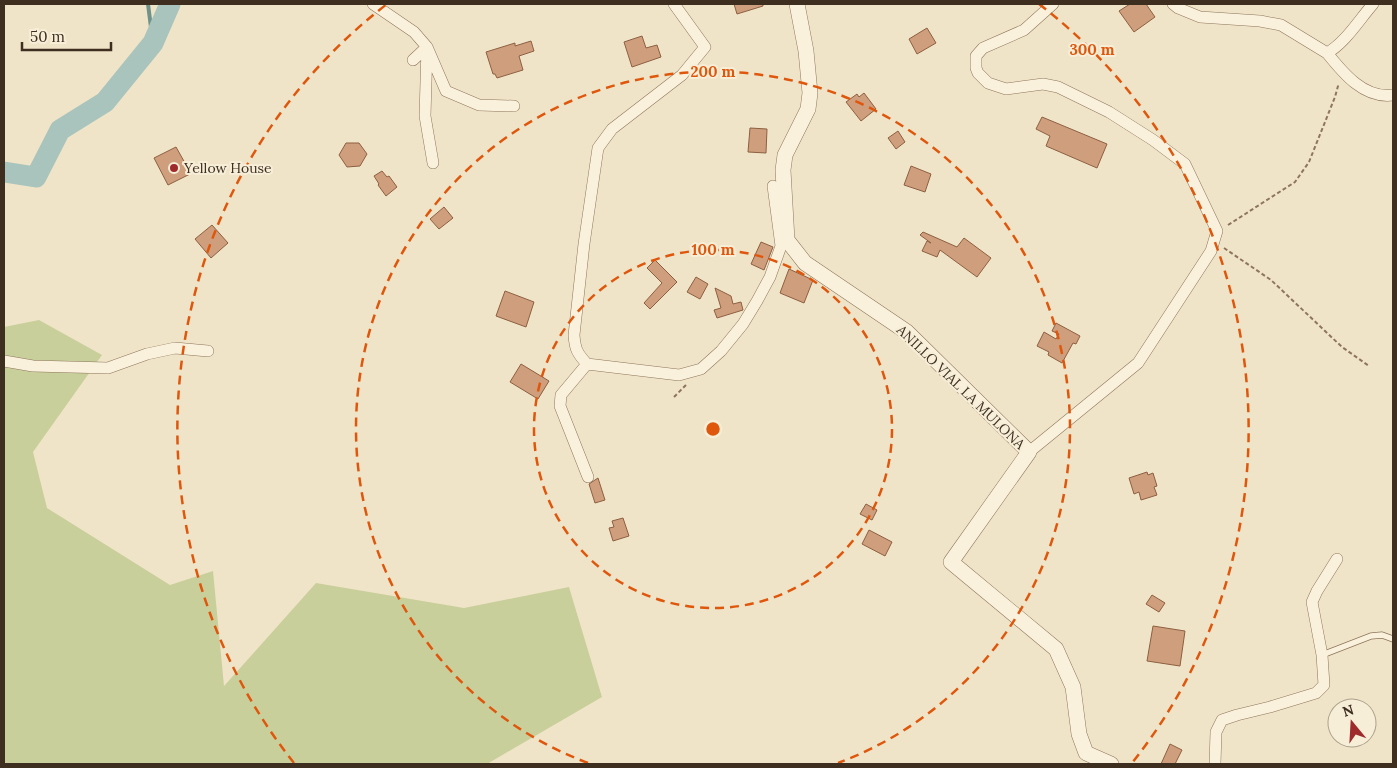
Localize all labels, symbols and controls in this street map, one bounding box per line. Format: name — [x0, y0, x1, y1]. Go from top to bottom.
scale bar — [22, 20, 111, 52]
text: 50 m — [30, 27, 65, 46]
text: 300 m — [1069, 40, 1115, 59]
text: 200 m — [691, 62, 736, 81]
place label: Yellow House — [183, 159, 272, 177]
marker: Yellow House — [168, 162, 180, 174]
text: 100 m — [692, 240, 735, 259]
street label: ANILLO VIAL LA MULONA — [892, 320, 1029, 453]
centre of rings — [704, 420, 722, 438]
north arrow — [1327, 698, 1377, 748]
text: N — [1340, 700, 1356, 721]

